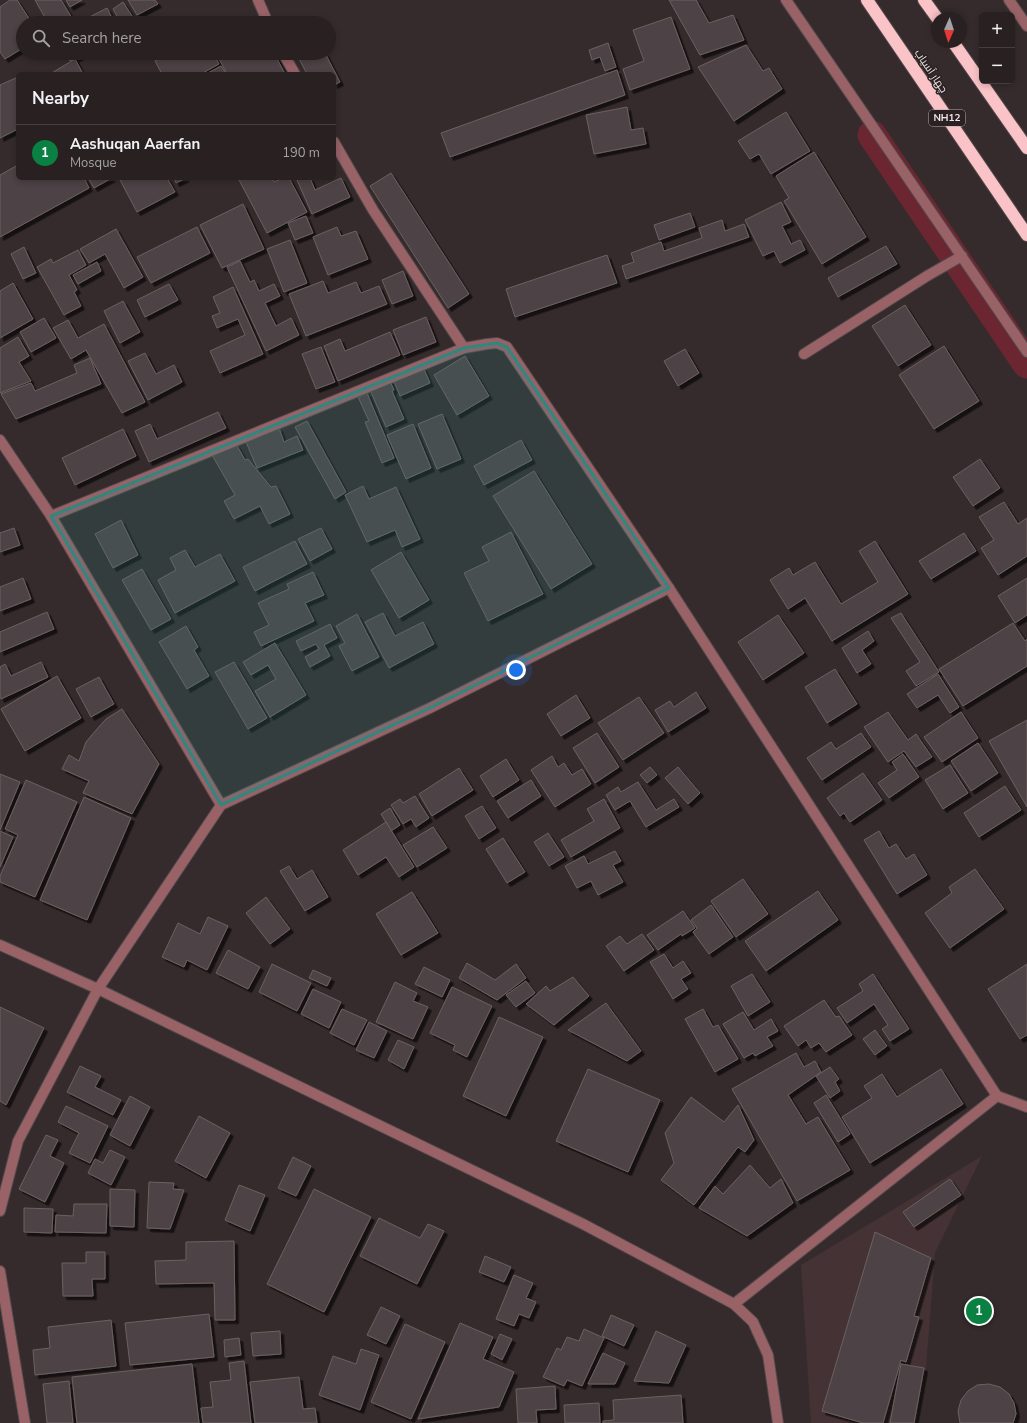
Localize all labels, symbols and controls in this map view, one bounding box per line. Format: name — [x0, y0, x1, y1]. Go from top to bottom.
north arrow — [931, 12, 967, 48]
map controls — [979, 12, 1015, 84]
button: + — [979, 12, 1015, 48]
search box — [16, 16, 336, 60]
icon: search — [30, 27, 52, 49]
text: Search here — [62, 28, 142, 48]
street label: چهار آسیاب — [911, 46, 951, 96]
button: − — [979, 48, 1015, 84]
text: Nearby — [32, 87, 89, 110]
road number: NH12 — [929, 110, 965, 126]
text: Aashuqan Aaerfan — [70, 134, 200, 154]
text: 1 — [41, 144, 49, 162]
text: 190 m — [282, 144, 320, 162]
text: Mosque — [70, 154, 116, 172]
your location — [506, 660, 526, 680]
pin: 1 — [966, 1296, 992, 1326]

